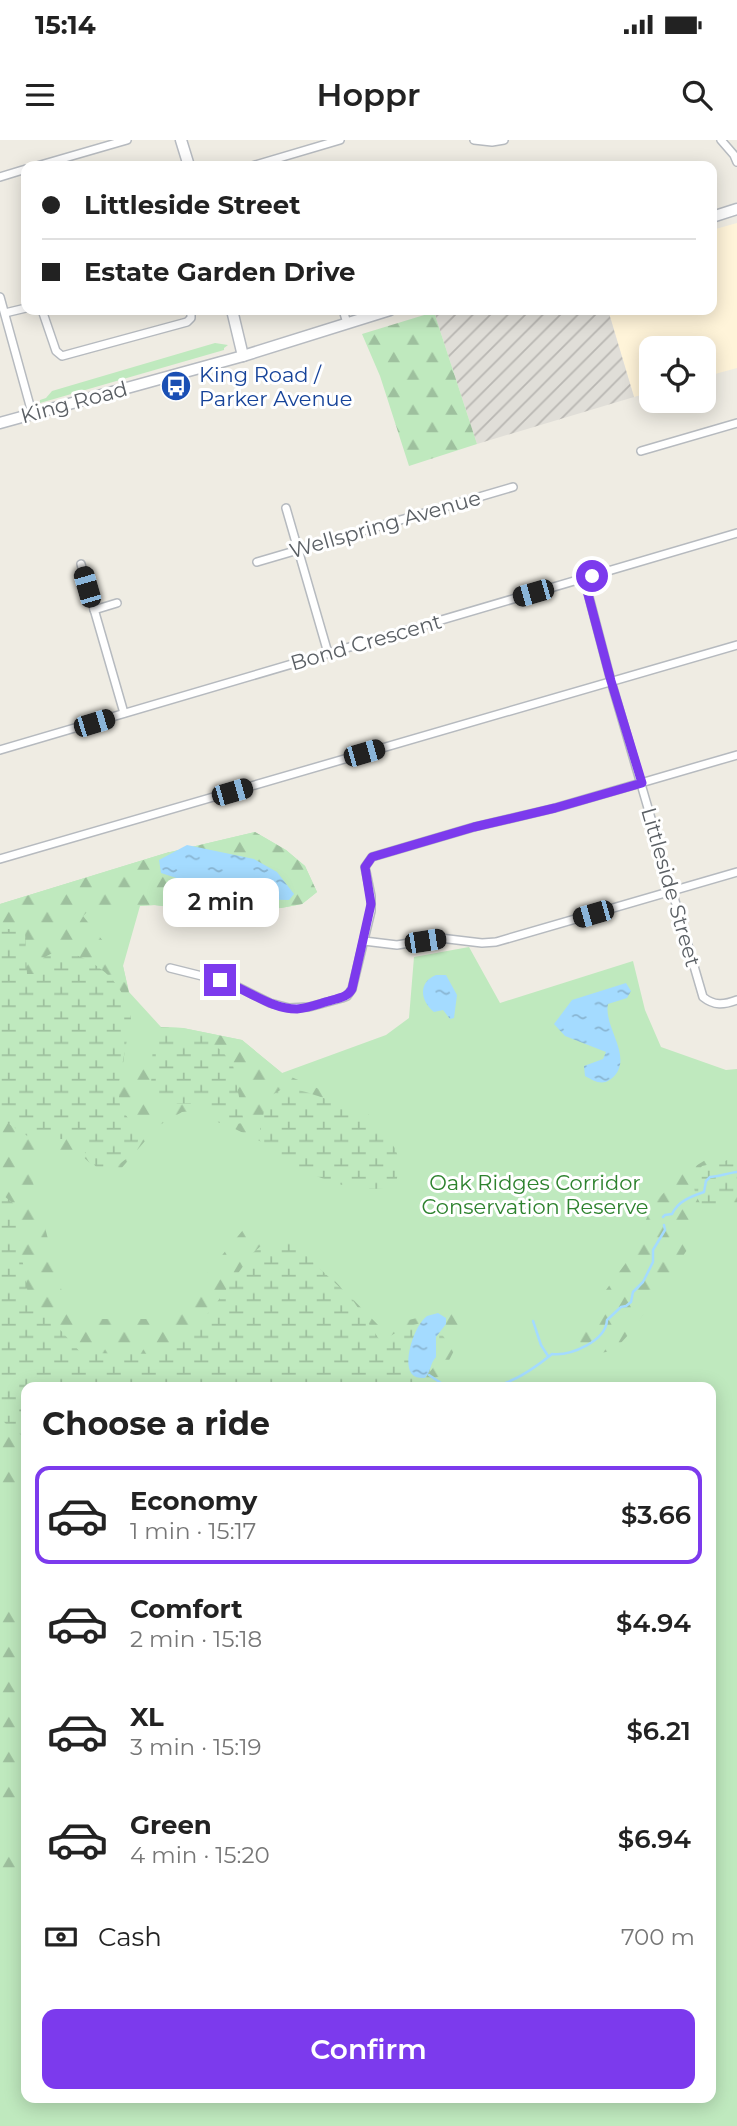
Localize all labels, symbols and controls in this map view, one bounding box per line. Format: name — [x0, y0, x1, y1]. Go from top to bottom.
text: 15:14 — [35, 9, 96, 41]
text: Hoppr — [317, 75, 420, 114]
icon: menu — [21, 76, 59, 114]
icon: search — [678, 76, 716, 114]
text: Littleside Street — [84, 189, 300, 221]
text: Estate Garden Drive — [84, 256, 355, 288]
map controls — [639, 336, 716, 413]
button: locate — [639, 336, 716, 413]
place label: King Road / Parker Avenue — [199, 362, 352, 411]
bus stop icon: King Road / Parker Avenue — [159, 369, 193, 403]
street label: King Road — [18, 376, 130, 428]
street label: Wellspring Avenue — [286, 485, 484, 563]
route start — [576, 560, 608, 592]
car — [72, 564, 103, 610]
car — [510, 577, 557, 609]
street label: Bond Crescent — [288, 608, 444, 676]
car — [71, 707, 118, 739]
car — [341, 737, 388, 769]
car — [209, 776, 256, 808]
street label: Littleside Street — [636, 804, 706, 970]
callout: 2 min — [162, 878, 278, 928]
text: 2 min — [188, 888, 254, 916]
car — [570, 898, 617, 930]
car — [403, 927, 448, 955]
route end — [204, 964, 236, 996]
park label: Oak Ridges Corridor Conservation Reserve — [421, 1170, 649, 1219]
text: Choose a ride — [42, 1404, 270, 1443]
icon: car — [46, 1484, 109, 1547]
text: Economy — [130, 1485, 257, 1517]
text: $3.66 — [621, 1499, 691, 1531]
text: 1 min · 15:17 — [130, 1517, 256, 1545]
icon: car — [46, 1592, 109, 1655]
text: Comfort — [130, 1593, 242, 1625]
text: $4.94 — [616, 1607, 691, 1639]
text: 2 min · 15:18 — [130, 1625, 262, 1653]
icon: car — [46, 1700, 109, 1763]
text: XL — [130, 1701, 164, 1733]
text: $6.21 — [626, 1715, 691, 1747]
text: 3 min · 15:19 — [130, 1733, 262, 1761]
icon: car — [46, 1808, 109, 1871]
text: Green — [130, 1809, 212, 1841]
text: $6.94 — [618, 1823, 691, 1855]
text: 4 min · 15:20 — [130, 1841, 270, 1869]
icon: cash — [42, 1918, 80, 1956]
text: Cash — [98, 1921, 162, 1953]
text: 700 m — [621, 1923, 695, 1951]
button: Confirm — [42, 2009, 695, 2089]

